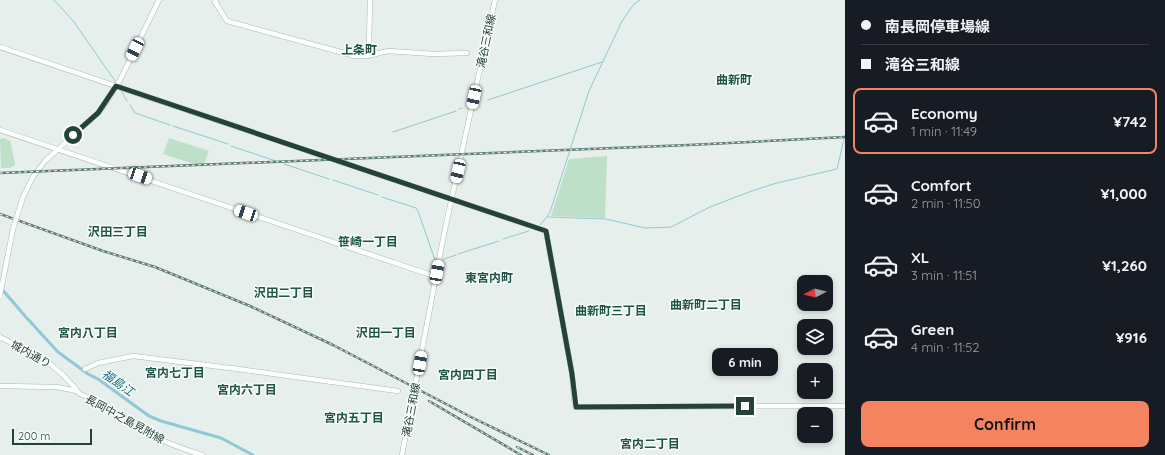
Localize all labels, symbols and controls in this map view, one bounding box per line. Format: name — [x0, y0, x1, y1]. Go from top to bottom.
street label: 滝谷三和線 — [473, 13, 499, 69]
text: 南長岡停車場線 — [885, 17, 990, 36]
car — [124, 36, 146, 62]
district label: 上条町 — [341, 42, 377, 57]
text: 滝谷三和線 — [885, 55, 960, 74]
district label: 曲新町 — [716, 72, 752, 87]
car — [466, 84, 482, 110]
icon: car — [863, 103, 899, 139]
text: Economy — [911, 104, 978, 123]
text: ¥742 — [1113, 112, 1147, 131]
text: 1 min · 11:49 — [911, 123, 977, 139]
route start — [64, 126, 82, 144]
car — [449, 158, 467, 184]
car — [127, 166, 153, 186]
icon: car — [863, 175, 899, 211]
text: Comfort — [911, 176, 972, 195]
text: ¥1,000 — [1100, 184, 1147, 203]
text: 2 min · 11:50 — [911, 195, 980, 211]
car — [233, 203, 259, 223]
district label: 沢田三丁目 — [88, 224, 148, 239]
district label: 笹崎一丁目 — [338, 234, 398, 249]
icon: car — [863, 247, 899, 283]
text: XL — [911, 248, 929, 267]
text: ¥1,260 — [1102, 256, 1147, 275]
car — [429, 259, 445, 285]
text: 3 min · 11:51 — [911, 267, 977, 283]
district label: 東宮内町 — [465, 270, 513, 285]
north arrow — [797, 275, 833, 311]
map controls — [797, 275, 833, 443]
district label: 沢田二丁目 — [254, 285, 314, 300]
district label: 曲新町二丁目 — [670, 297, 742, 312]
district label: 曲新町三丁目 — [575, 303, 647, 318]
button: layers — [797, 319, 833, 355]
icon: car — [863, 319, 899, 355]
text: Green — [911, 320, 954, 339]
district label: 宮内八丁目 — [58, 325, 118, 340]
district label: 沢田一丁目 — [356, 325, 416, 340]
text: ¥916 — [1115, 328, 1147, 347]
street label: 城内通り — [8, 337, 54, 371]
text: 4 min · 11:52 — [911, 339, 980, 355]
callout: 6 min — [712, 348, 778, 376]
car — [412, 350, 428, 376]
text: 6 min — [728, 354, 762, 370]
button: + — [797, 363, 833, 399]
district label: 宮内七丁目 — [145, 365, 205, 380]
water label: 福島江 — [99, 366, 139, 400]
district label: 宮内四丁目 — [438, 367, 498, 382]
district label: 宮内六丁目 — [217, 382, 277, 397]
street label: 滝谷三和線 — [399, 382, 423, 438]
street label: 長岡中之島見附線 — [83, 392, 167, 446]
route end — [736, 397, 754, 415]
button: Confirm — [861, 401, 1149, 447]
button: − — [797, 407, 833, 443]
district label: 宮内五丁目 — [324, 410, 384, 425]
scale bar — [12, 427, 92, 446]
text: 200 m — [18, 429, 50, 443]
district label: 宮内二丁目 — [620, 436, 680, 451]

